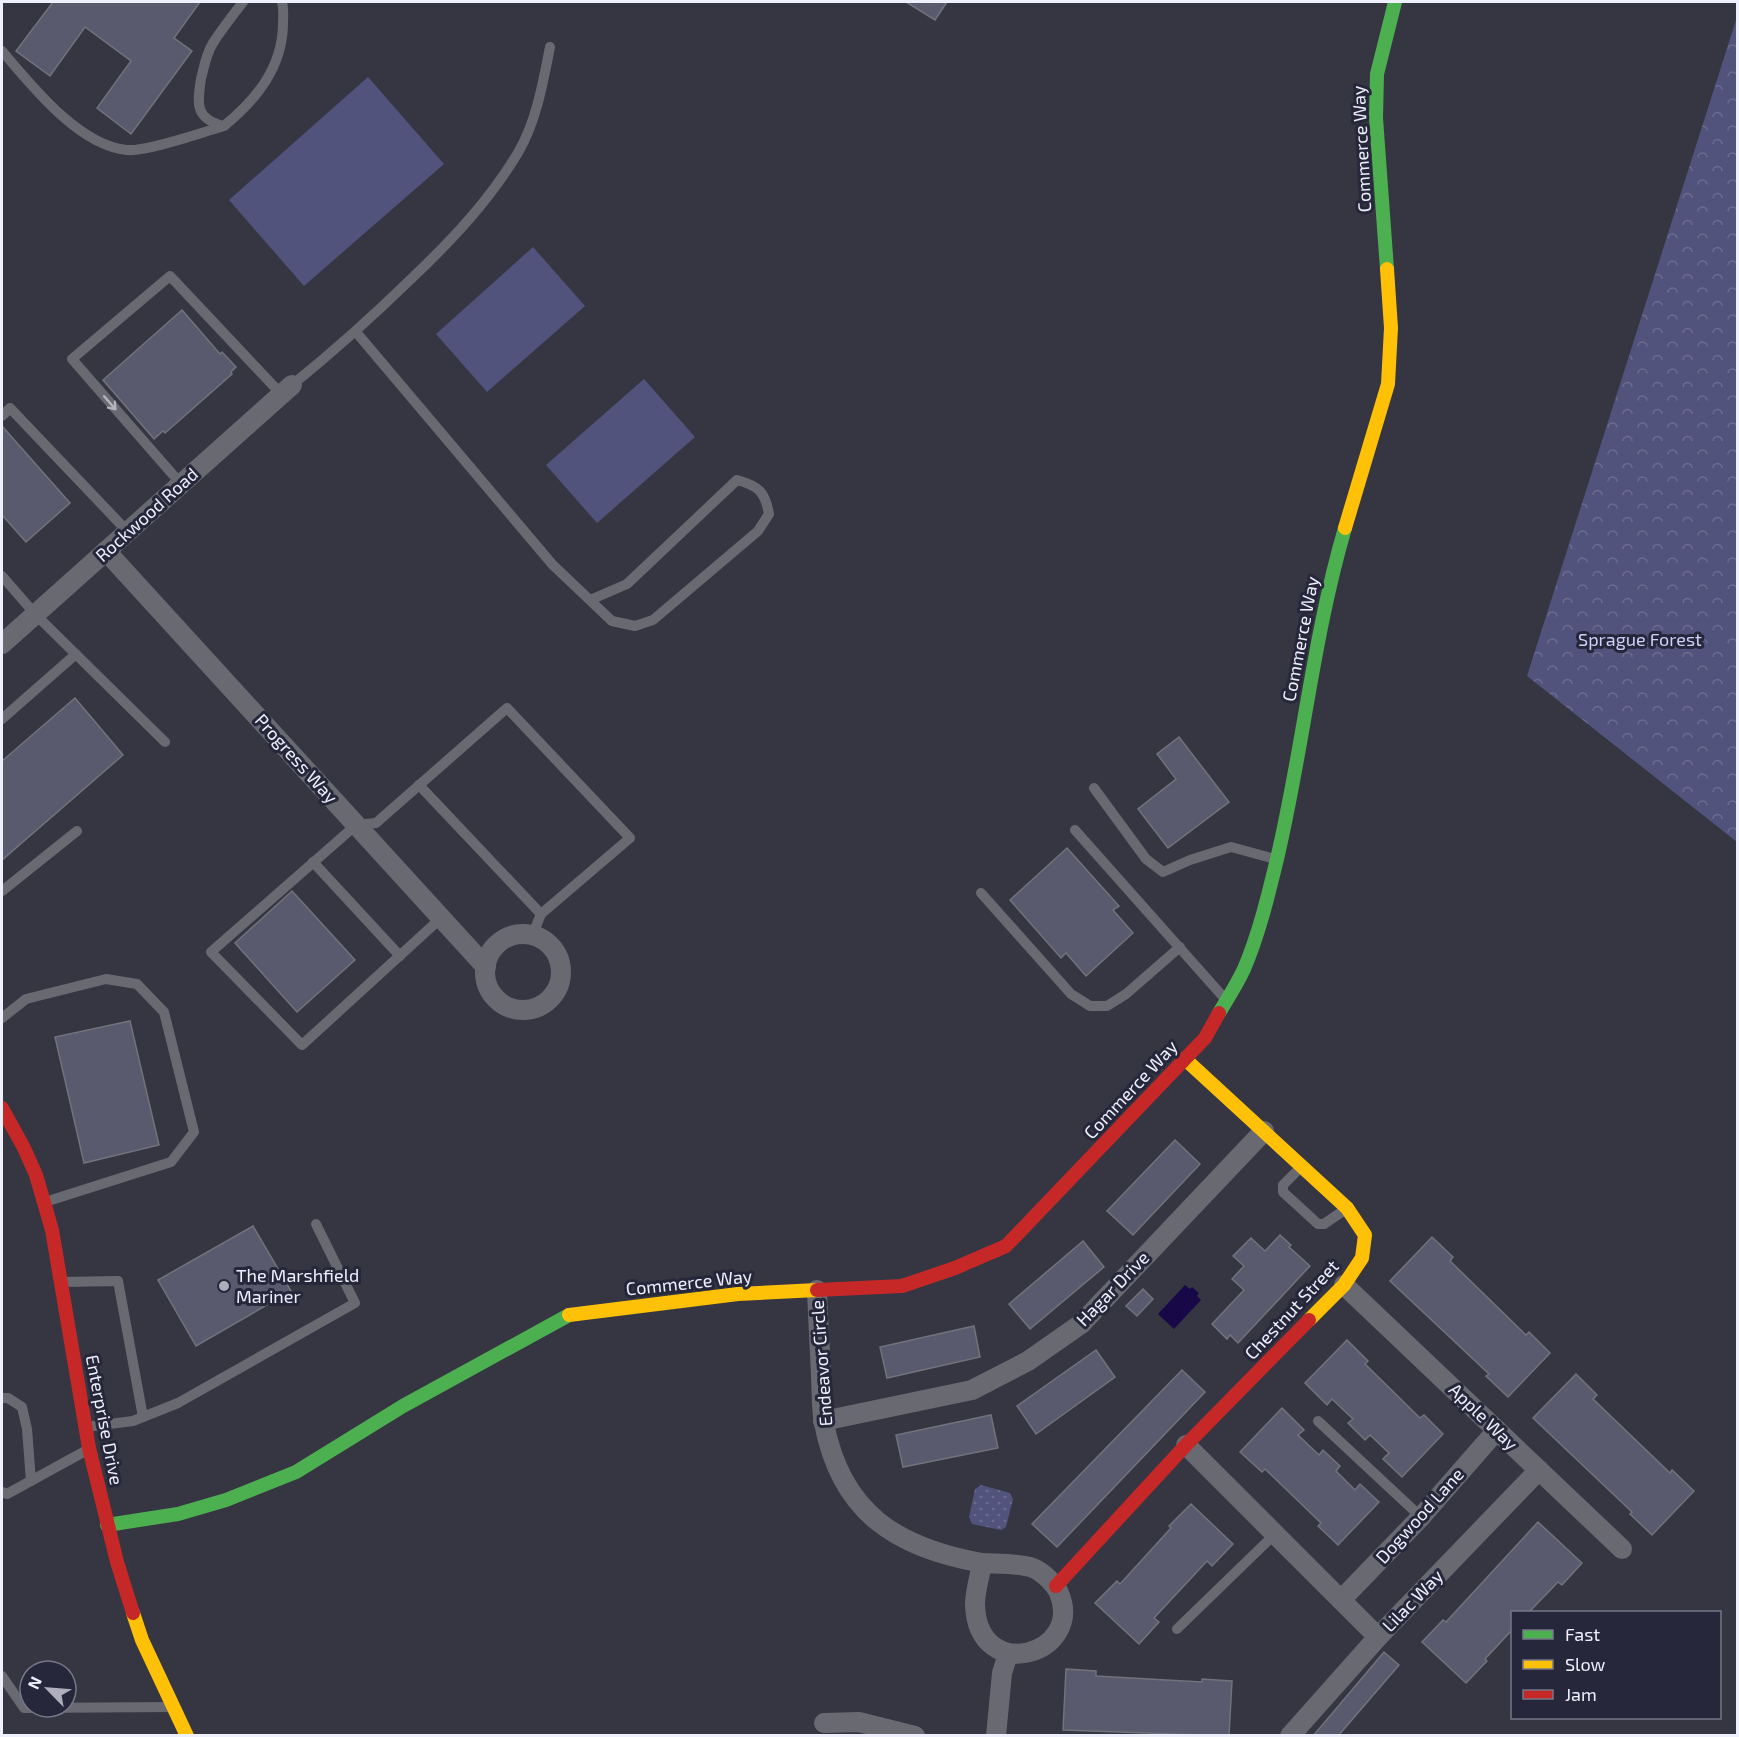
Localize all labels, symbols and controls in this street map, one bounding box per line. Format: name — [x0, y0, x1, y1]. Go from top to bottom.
street label: Commerce Way — [1347, 85, 1375, 213]
one-way arrow — [103, 395, 117, 410]
street label: Rockwood Road — [91, 463, 202, 566]
street label: Commerce Way — [1277, 574, 1323, 703]
park label: Sprague Forest — [1578, 628, 1702, 650]
street label: Progress Way — [251, 709, 343, 808]
street label: Commerce Way — [1079, 1035, 1182, 1143]
street label: Hagar Drive — [1071, 1246, 1153, 1330]
street label: Chestnut Street — [1240, 1255, 1343, 1364]
place label: The Marshfield Mariner — [236, 1264, 359, 1307]
street label: Commerce Way — [625, 1264, 754, 1300]
marker: The Marshfield Mariner — [217, 1279, 231, 1293]
street label: Endeavor Circle — [806, 1299, 836, 1427]
street label: Enterprise Drive — [82, 1353, 128, 1487]
street label: Apple Way — [1445, 1378, 1523, 1455]
street label: Dogwood Lane — [1371, 1463, 1468, 1568]
street label: Lilac Way — [1377, 1564, 1448, 1636]
legend — [1511, 1611, 1721, 1719]
text: Fast — [1565, 1623, 1600, 1645]
text: Slow — [1565, 1653, 1606, 1675]
north arrow — [18, 1659, 78, 1719]
text: N — [23, 1673, 45, 1692]
text: Jam — [1565, 1683, 1597, 1705]

